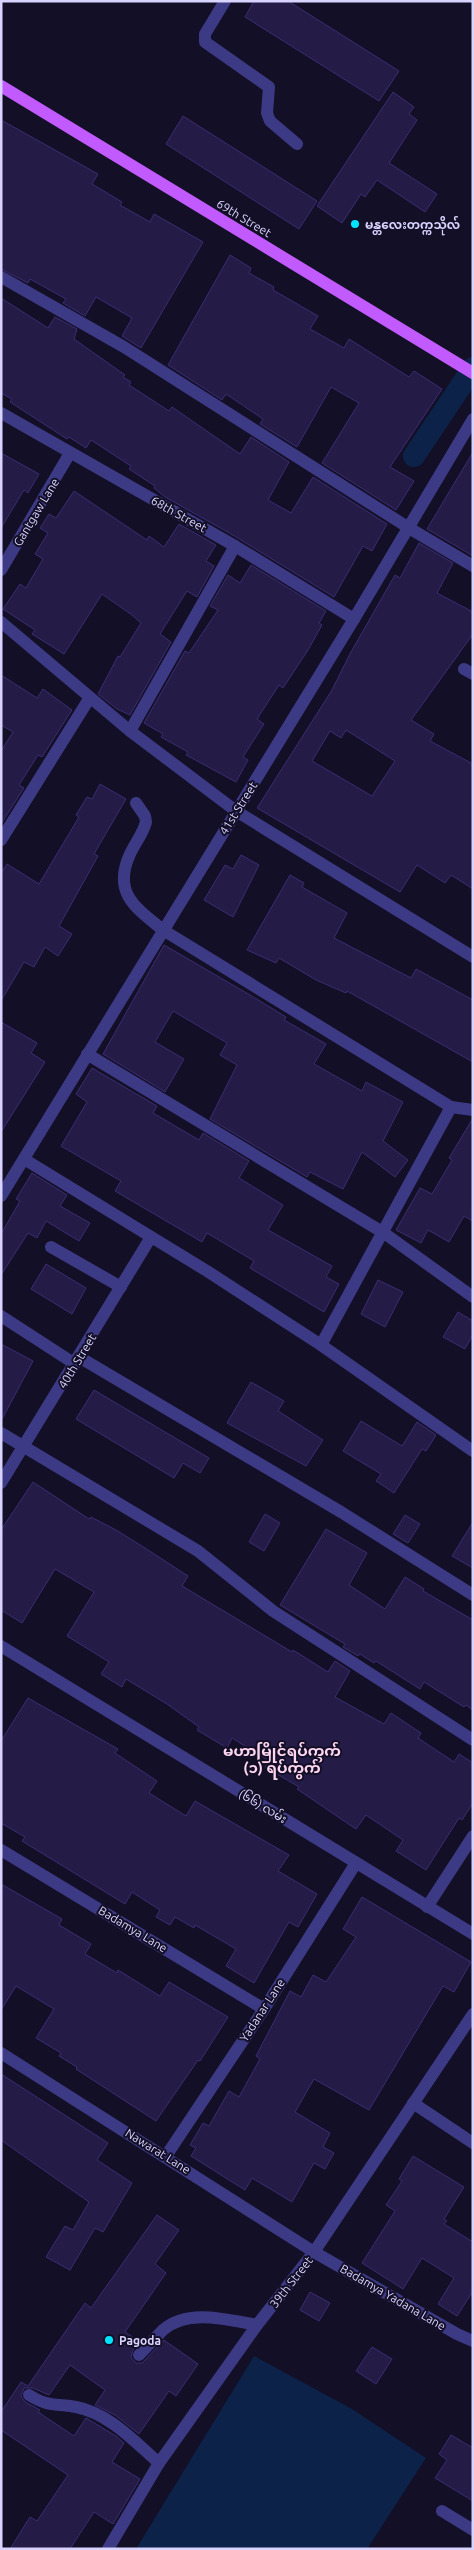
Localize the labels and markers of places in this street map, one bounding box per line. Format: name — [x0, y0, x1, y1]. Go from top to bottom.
place label: မန္တလေးတက္ကသိုလ် — [365, 215, 460, 236]
marker: မန္တလေးတက္ကသိုလ် — [349, 218, 361, 230]
marker: Pagoda — [103, 2334, 115, 2346]
place label: Pagoda — [119, 2334, 161, 2347]

